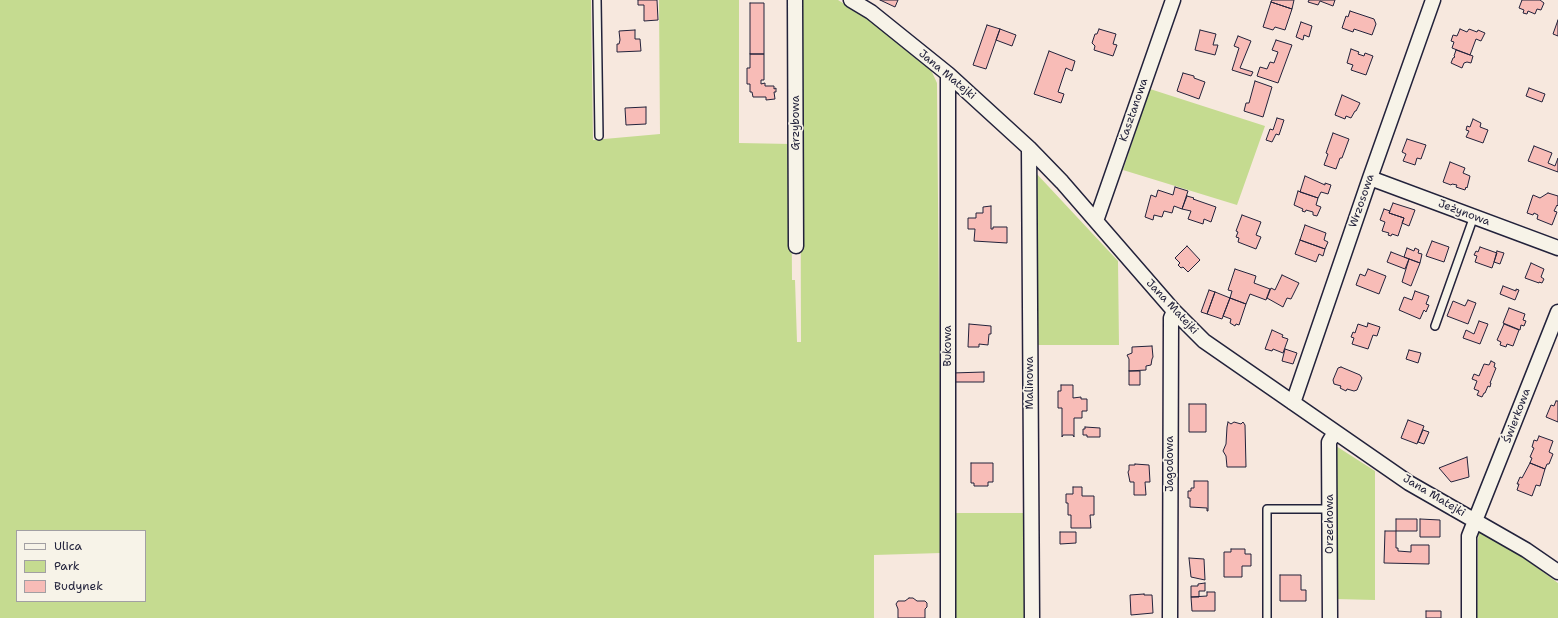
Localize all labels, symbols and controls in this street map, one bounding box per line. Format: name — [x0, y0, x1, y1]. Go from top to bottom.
street label: Jana Matejki — [916, 47, 978, 103]
street label: Kasztanowa — [1117, 77, 1151, 143]
street label: Grzybowa — [789, 96, 803, 150]
street label: Wrzosowa — [1347, 172, 1377, 230]
street label: Jeżynowa — [1436, 197, 1492, 229]
street label: Jana Matejki — [1143, 277, 1201, 337]
street label: Bukowa — [941, 325, 955, 367]
street label: Malinowa — [1023, 357, 1037, 409]
street label: Świerkowa — [1501, 387, 1533, 445]
street label: Jagodowa — [1163, 436, 1177, 492]
street label: Jana Matejki — [1400, 472, 1468, 520]
street label: Orzechowa — [1323, 494, 1337, 554]
legend — [16, 530, 146, 602]
text: Ulica — [54, 538, 82, 554]
text: Park — [54, 558, 80, 574]
text: Budynek — [54, 578, 103, 594]

